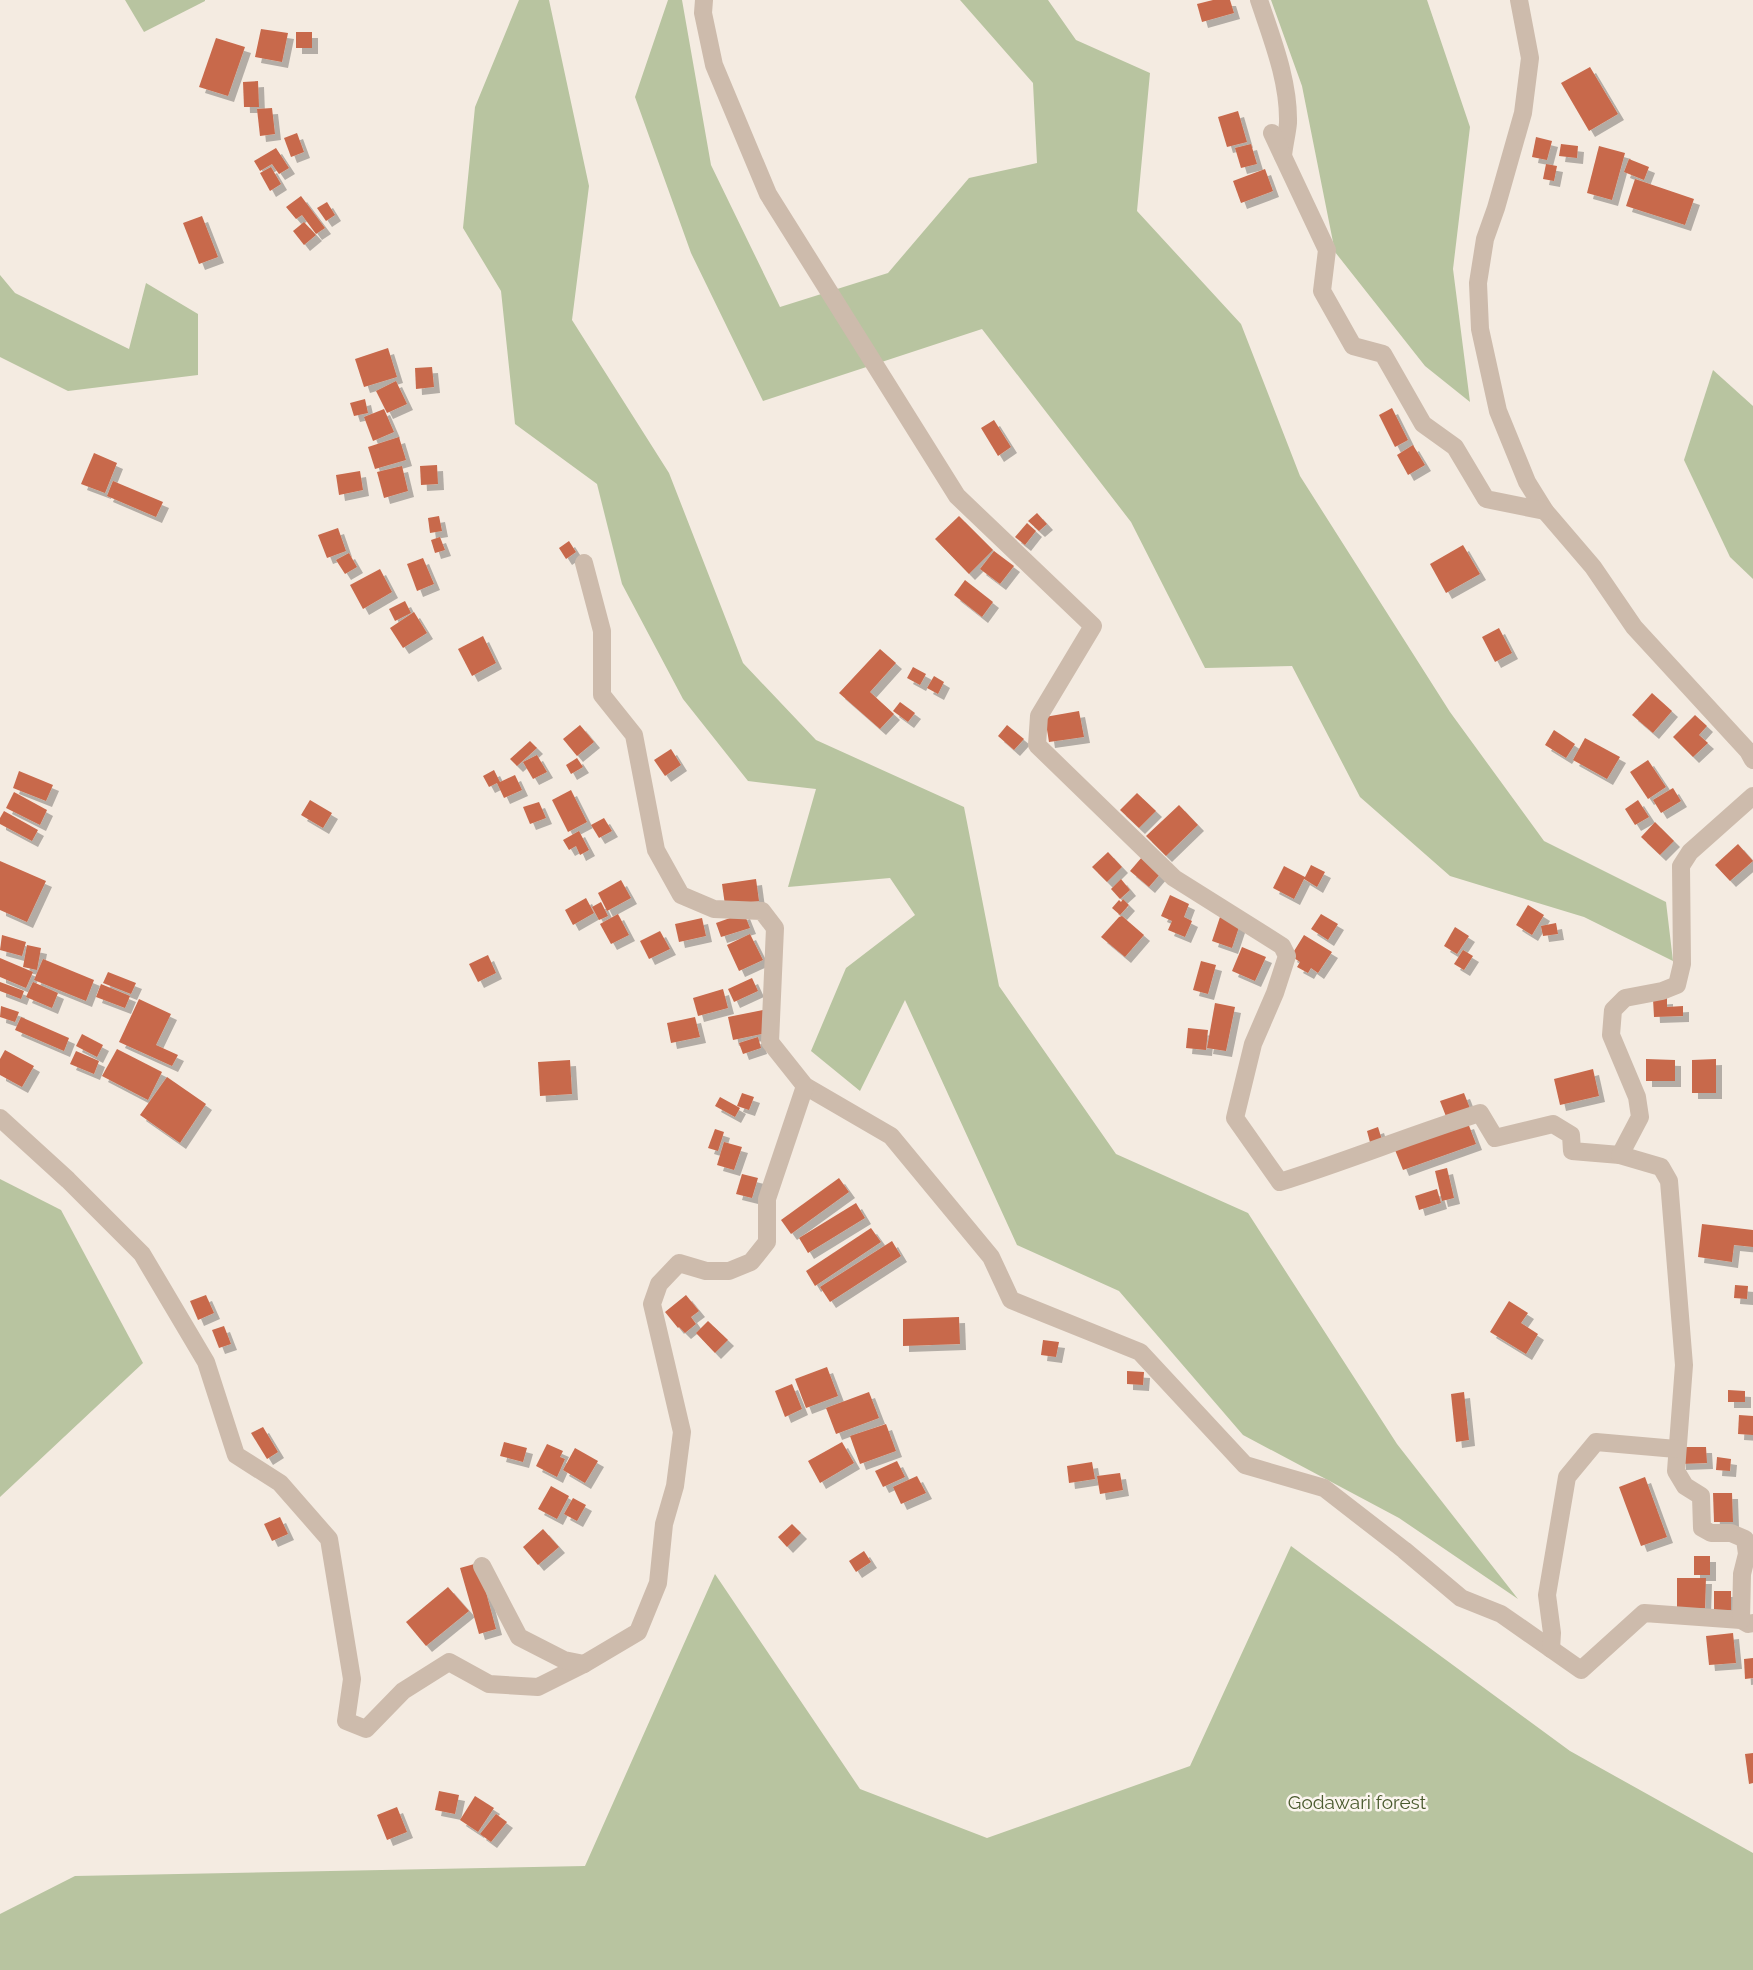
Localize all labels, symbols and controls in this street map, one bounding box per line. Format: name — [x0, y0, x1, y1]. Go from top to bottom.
park label: Godawari forest — [1288, 1791, 1427, 1813]

